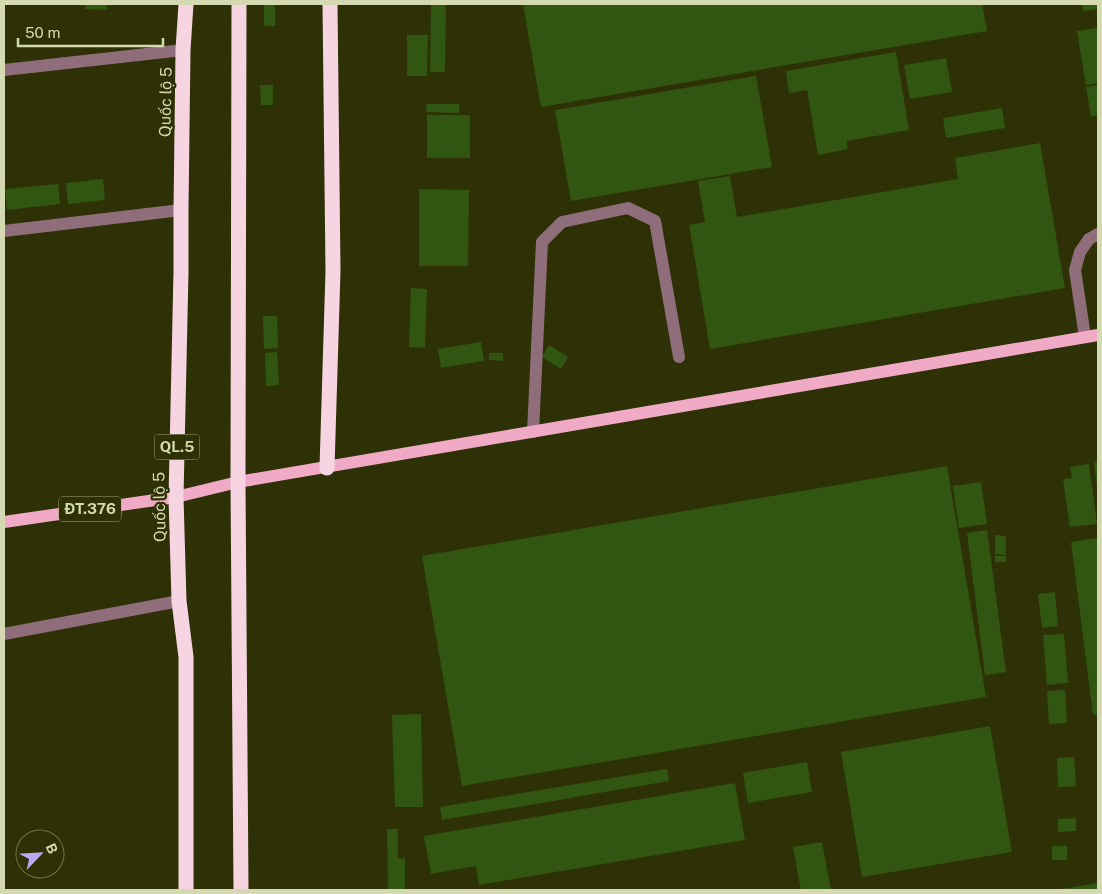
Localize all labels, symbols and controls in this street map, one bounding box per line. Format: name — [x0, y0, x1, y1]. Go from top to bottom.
scale bar — [18, 15, 162, 47]
text: 50 m — [25, 24, 60, 41]
street label: Quốc lộ 5 — [155, 67, 176, 137]
road number: QL.5 — [154, 434, 200, 460]
street label: Quốc lộ 5 — [149, 472, 170, 542]
road number: ĐT.376 — [59, 496, 121, 522]
north arrow — [15, 829, 65, 879]
text: B — [43, 841, 61, 856]

